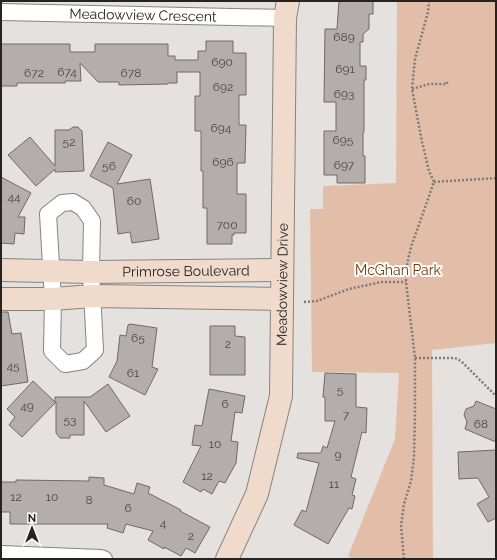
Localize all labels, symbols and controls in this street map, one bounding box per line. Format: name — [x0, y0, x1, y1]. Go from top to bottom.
street label: Meadowview Crescent — [69, 5, 217, 25]
house number: 689 — [333, 30, 355, 44]
house number: 690 — [211, 55, 233, 69]
house number: 691 — [335, 62, 355, 76]
house number: 674 — [57, 65, 77, 79]
house number: 672 — [24, 66, 44, 80]
house number: 678 — [121, 66, 141, 80]
house number: 692 — [213, 80, 233, 94]
house number: 693 — [334, 87, 354, 101]
house number: 694 — [211, 121, 232, 135]
house number: 695 — [333, 133, 354, 147]
house number: 52 — [63, 135, 75, 149]
house number: 696 — [212, 155, 234, 169]
house number: 697 — [334, 158, 355, 172]
house number: 56 — [102, 159, 116, 173]
house number: 44 — [7, 190, 21, 204]
house number: 60 — [127, 194, 141, 208]
house number: 700 — [216, 218, 238, 232]
street label: Meadowview Drive — [274, 223, 291, 346]
street label: Primrose Boulevard — [122, 262, 250, 280]
park label: McGhan Park — [355, 262, 442, 278]
house number: 65 — [131, 331, 145, 345]
house number: 2 — [225, 337, 231, 351]
house number: 45 — [6, 359, 20, 373]
house number: 61 — [127, 366, 139, 380]
house number: 5 — [337, 383, 344, 397]
house number: 6 — [221, 397, 229, 411]
house number: 49 — [20, 399, 34, 413]
house number: 7 — [343, 408, 350, 422]
house number: 53 — [64, 413, 76, 427]
house number: 68 — [474, 417, 488, 431]
house number: 10 — [209, 437, 221, 451]
house number: 9 — [334, 448, 342, 462]
house number: 12 — [201, 469, 213, 483]
house number: 11 — [329, 477, 339, 491]
house number: 12 — [10, 490, 22, 504]
house number: 10 — [46, 490, 58, 504]
house number: 8 — [85, 493, 93, 507]
house number: 6 — [124, 501, 132, 515]
north arrow — [12, 508, 52, 548]
text: N — [28, 512, 36, 525]
house number: 4 — [160, 516, 167, 530]
house number: 2 — [188, 529, 194, 543]

